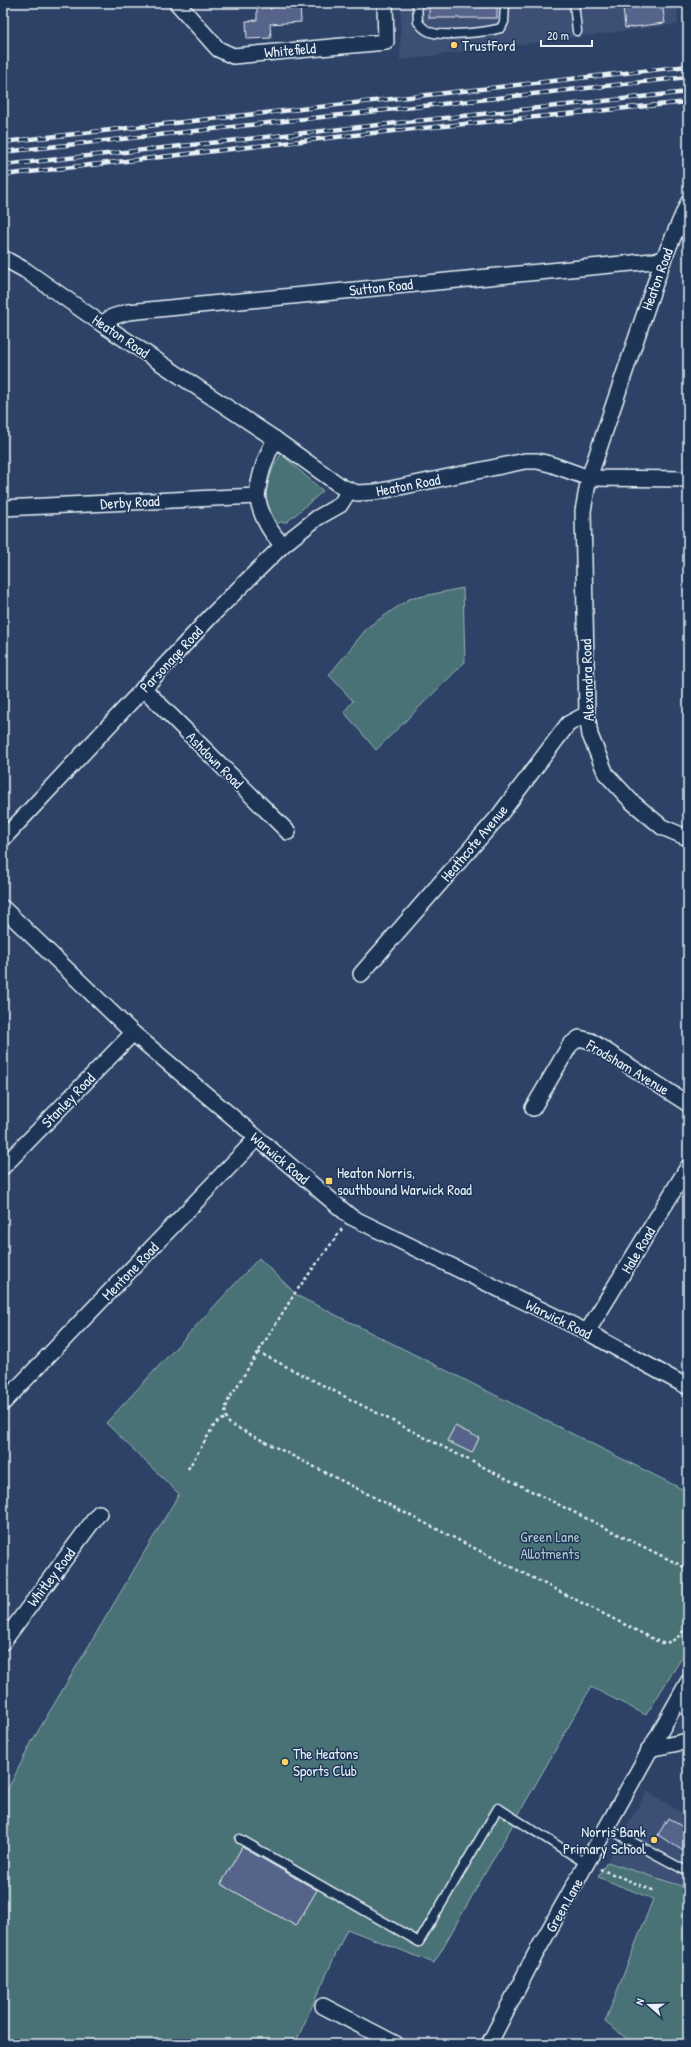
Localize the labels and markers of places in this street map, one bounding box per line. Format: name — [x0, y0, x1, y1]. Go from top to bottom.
place label: TrustFord — [462, 35, 515, 56]
marker: TrustFord — [449, 40, 459, 50]
place label: Heaton Norris, southbound Warwick Road — [337, 1162, 472, 1200]
marker: Heaton Norris, southbound Warwick Road — [324, 1176, 334, 1186]
place label: The Heatons Sports Club — [293, 1743, 359, 1781]
marker: The Heatons Sports Club — [280, 1757, 290, 1767]
place label: Norris Bank Primary School — [563, 1821, 646, 1859]
marker: Norris Bank Primary School — [649, 1835, 659, 1845]

